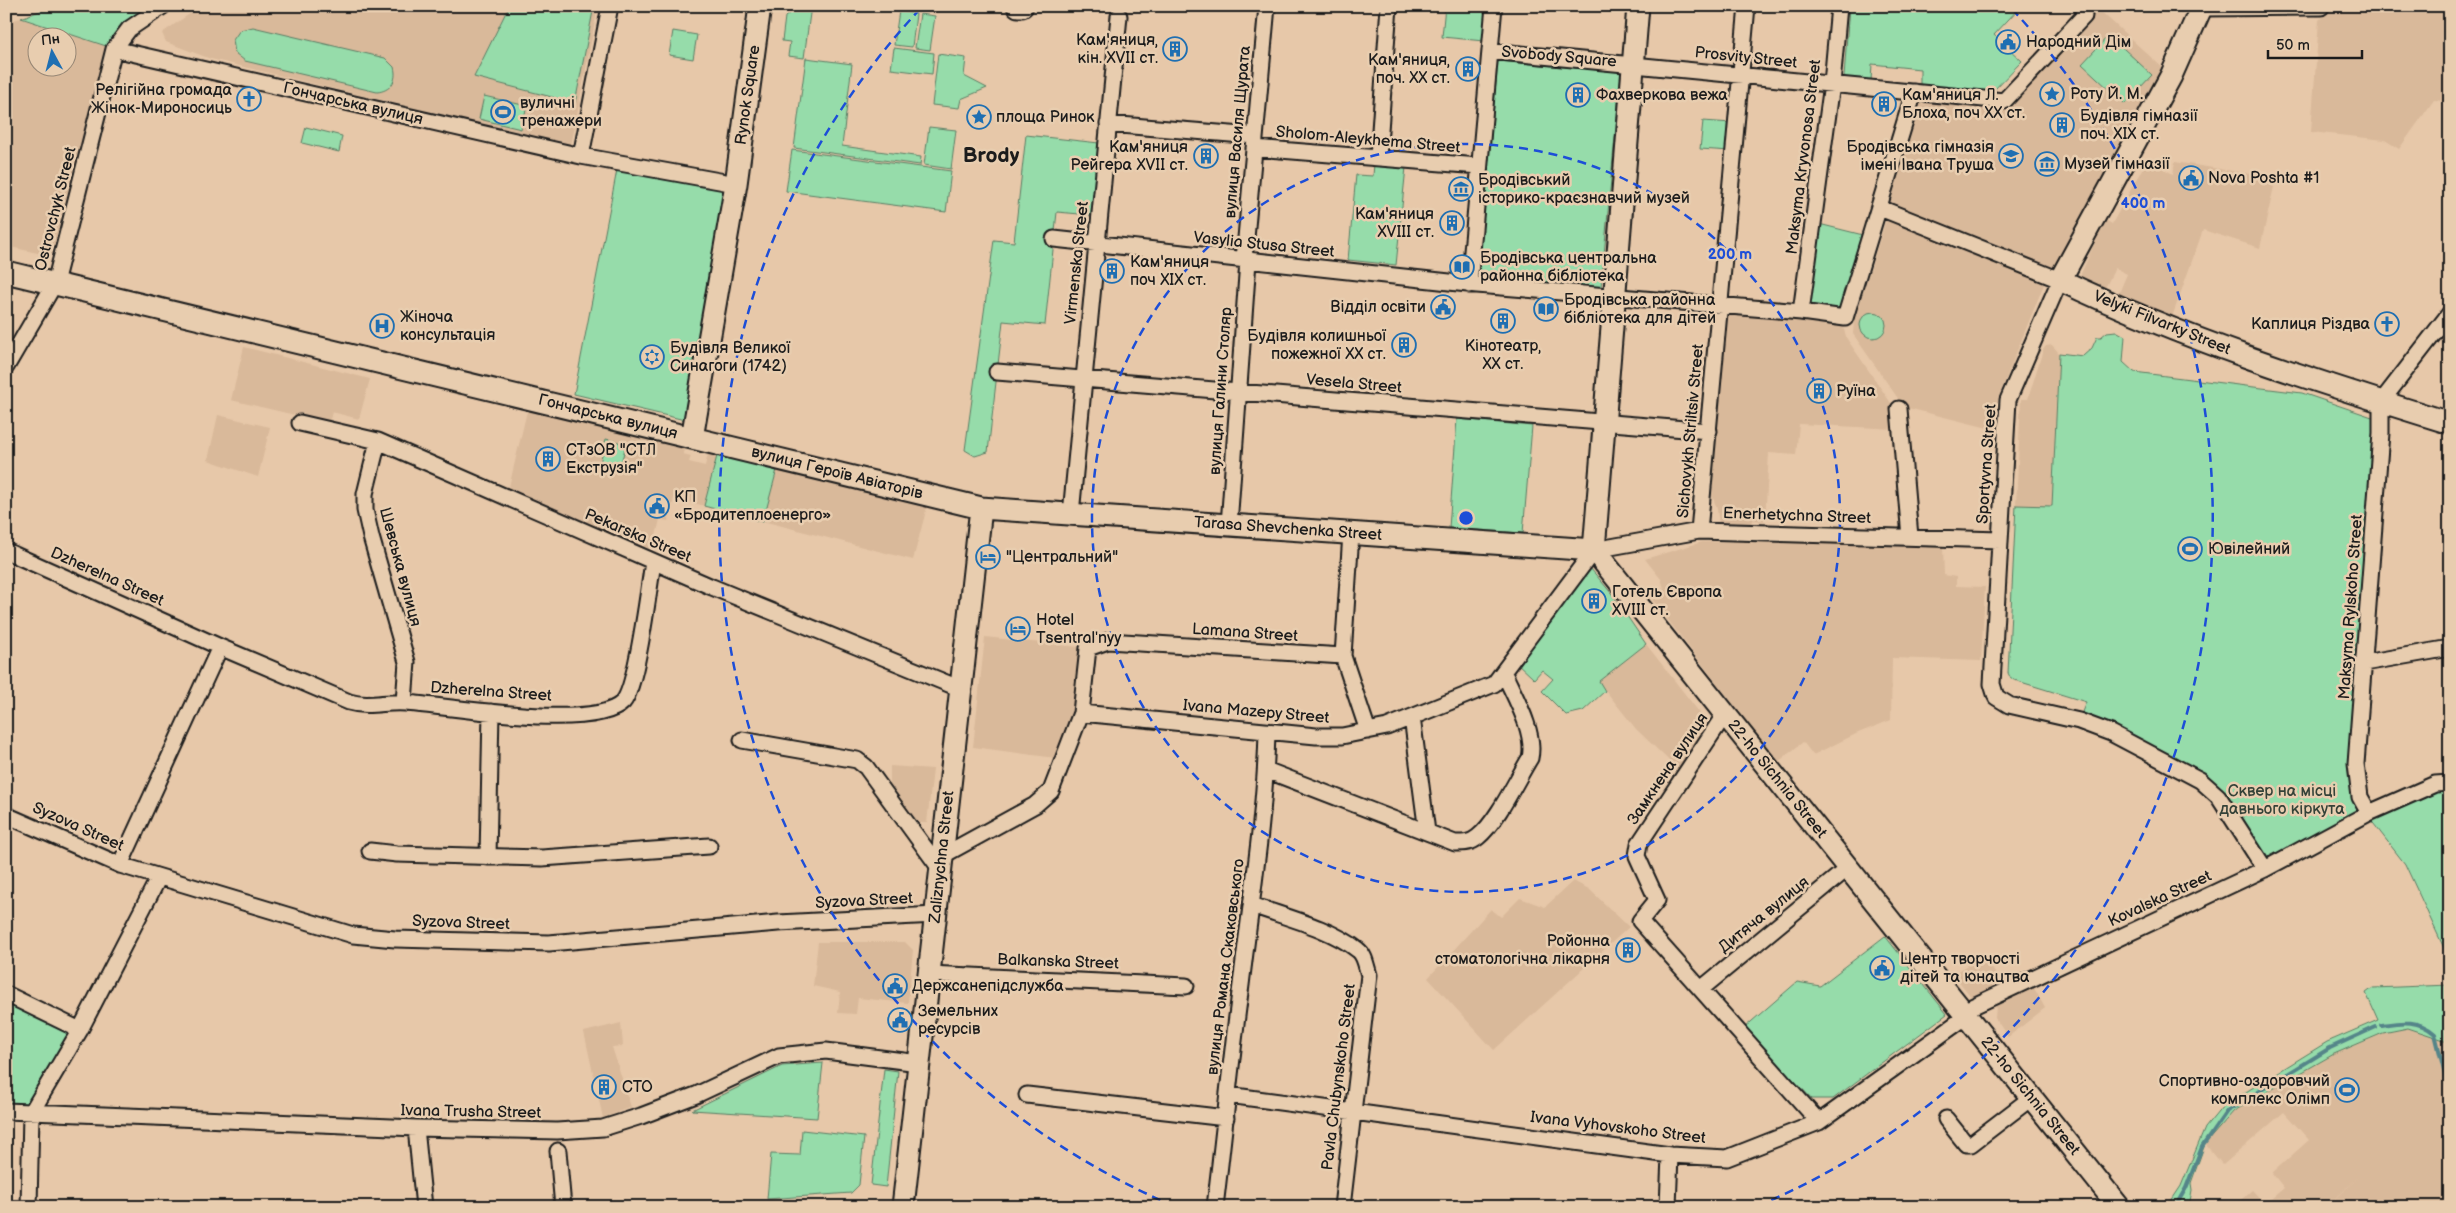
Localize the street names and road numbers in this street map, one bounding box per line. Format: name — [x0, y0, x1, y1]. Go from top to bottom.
street label: Svobody Square — [1501, 42, 1618, 72]
street label: Rynok Square — [732, 43, 764, 146]
street label: Prosvity Street — [1694, 43, 1798, 73]
street label: вулиця Василя Щурата — [1221, 44, 1255, 219]
street label: Maksyma Kryvonosa Street — [1783, 58, 1825, 256]
street label: Гончарська вулиця — [281, 79, 425, 129]
street label: Sholom-Aleykhema Street — [1275, 122, 1461, 158]
street label: Ostrovchyk Street — [31, 145, 81, 273]
street label: Virmenska Street — [1061, 200, 1093, 325]
street label: Vasylia Stusa Street — [1193, 228, 1336, 262]
street label: Velyki Filvarky Street — [2091, 287, 2233, 359]
street label: вулиця Галини Столяр — [1206, 306, 1236, 476]
street label: Sichovykh Striltsiv Street — [1674, 343, 1708, 519]
street label: Vesela Street — [1305, 370, 1403, 398]
street label: Гончарська вулиця — [536, 391, 680, 444]
street label: Sportyvna Street — [1973, 403, 2001, 525]
street label: вулиця Героїв Авіаторів — [749, 442, 925, 504]
street label: Enerhetychna Street — [1723, 504, 1871, 528]
street label: Шевська вулиця — [375, 505, 425, 629]
street label: Pekarska Street — [582, 505, 694, 567]
street label: Tarasa Shevchenka Street — [1193, 513, 1383, 545]
street label: Maksyma Rylskoho Street — [2335, 514, 2367, 700]
street label: Dzherelna Street — [47, 544, 167, 611]
street label: Lamana Street — [1191, 620, 1299, 646]
street label: Dzherelna Street — [430, 678, 553, 706]
street label: Ivana Mazepy Street — [1182, 696, 1330, 728]
street label: Замкнена вулиця — [1624, 709, 1712, 829]
street label: 22-ho Sichnia Street — [1723, 716, 1831, 842]
street label: Zaliznychna Street — [925, 790, 958, 925]
street label: Syzova Street — [29, 798, 127, 856]
street label: вулиця Романа Скаковського — [1203, 858, 1249, 1076]
street label: Kovalska Street — [2105, 867, 2215, 931]
street label: Дитяча вулиця — [1715, 873, 1813, 957]
street label: Syzova Street — [815, 889, 913, 913]
street label: Syzova Street — [412, 912, 510, 934]
street label: Balkanska Street — [997, 950, 1119, 974]
street label: Pavla Chubynskoho Street — [1318, 983, 1360, 1171]
street label: 22-ho Sichnia Street — [1976, 1033, 2084, 1159]
street label: Ivana Trusha Street — [400, 1101, 542, 1123]
street label: Ivana Vyhovskoho Street — [1529, 1108, 1707, 1148]

